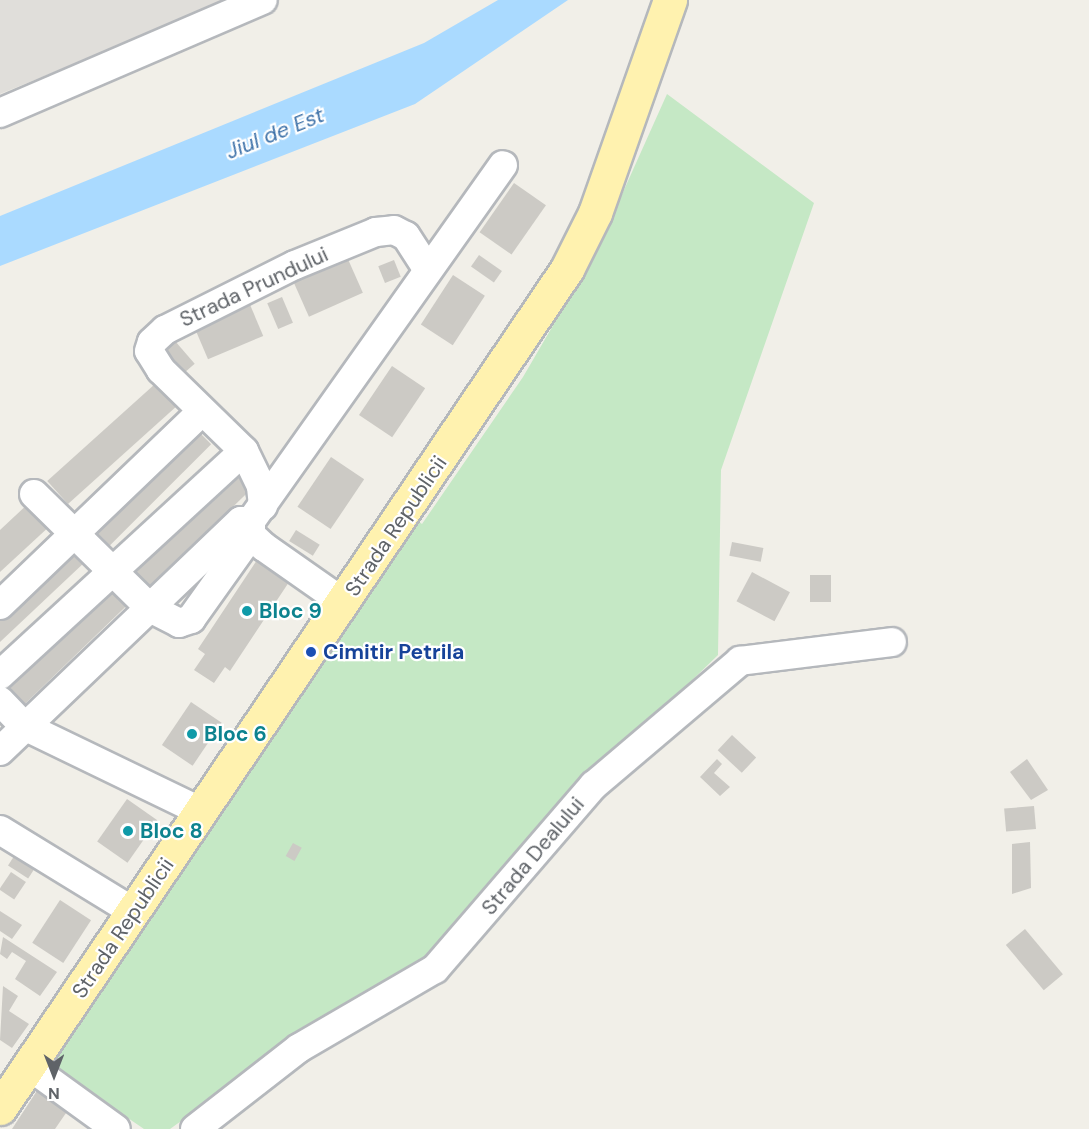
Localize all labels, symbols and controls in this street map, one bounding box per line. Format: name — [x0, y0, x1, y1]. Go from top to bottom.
water label: Jiul de Est — [222, 101, 328, 165]
street label: Strada Prundului — [176, 242, 332, 332]
street label: Strada Republicii — [340, 451, 452, 601]
place label: Bloc 9 — [259, 598, 322, 624]
marker: Bloc 9 — [240, 604, 254, 618]
place label: Cimitir Petrila — [323, 639, 464, 665]
marker: Cimitir Petrila — [304, 645, 318, 659]
place label: Bloc 6 — [204, 721, 267, 747]
marker: Bloc 6 — [185, 727, 199, 741]
street label: Strada Dealului — [476, 792, 590, 920]
place label: Bloc 8 — [140, 818, 203, 844]
marker: Bloc 8 — [121, 824, 135, 838]
street label: Strada Republicii — [67, 853, 179, 1003]
north arrow — [24, 1045, 84, 1105]
text: N — [48, 1083, 60, 1104]

